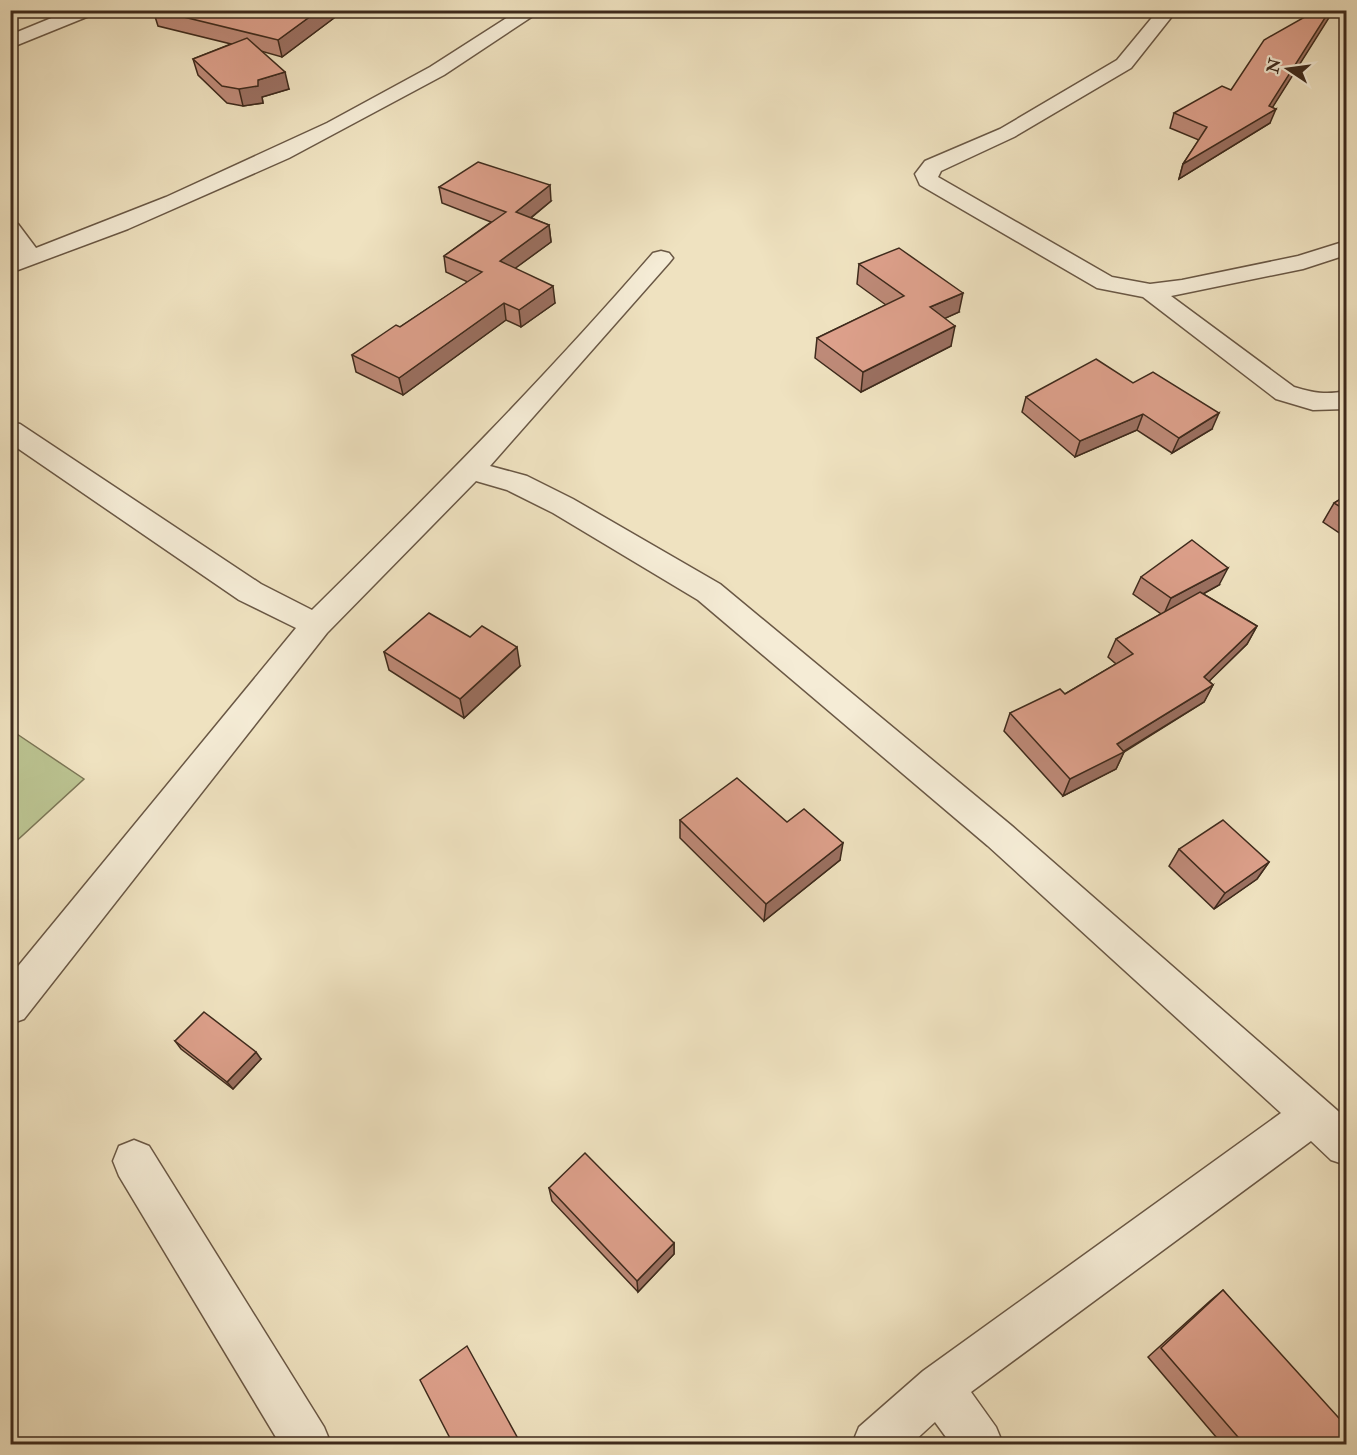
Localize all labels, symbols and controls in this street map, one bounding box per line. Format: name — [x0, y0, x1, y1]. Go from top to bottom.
north arrow — [1258, 39, 1318, 99]
text: N — [1263, 56, 1286, 76]

